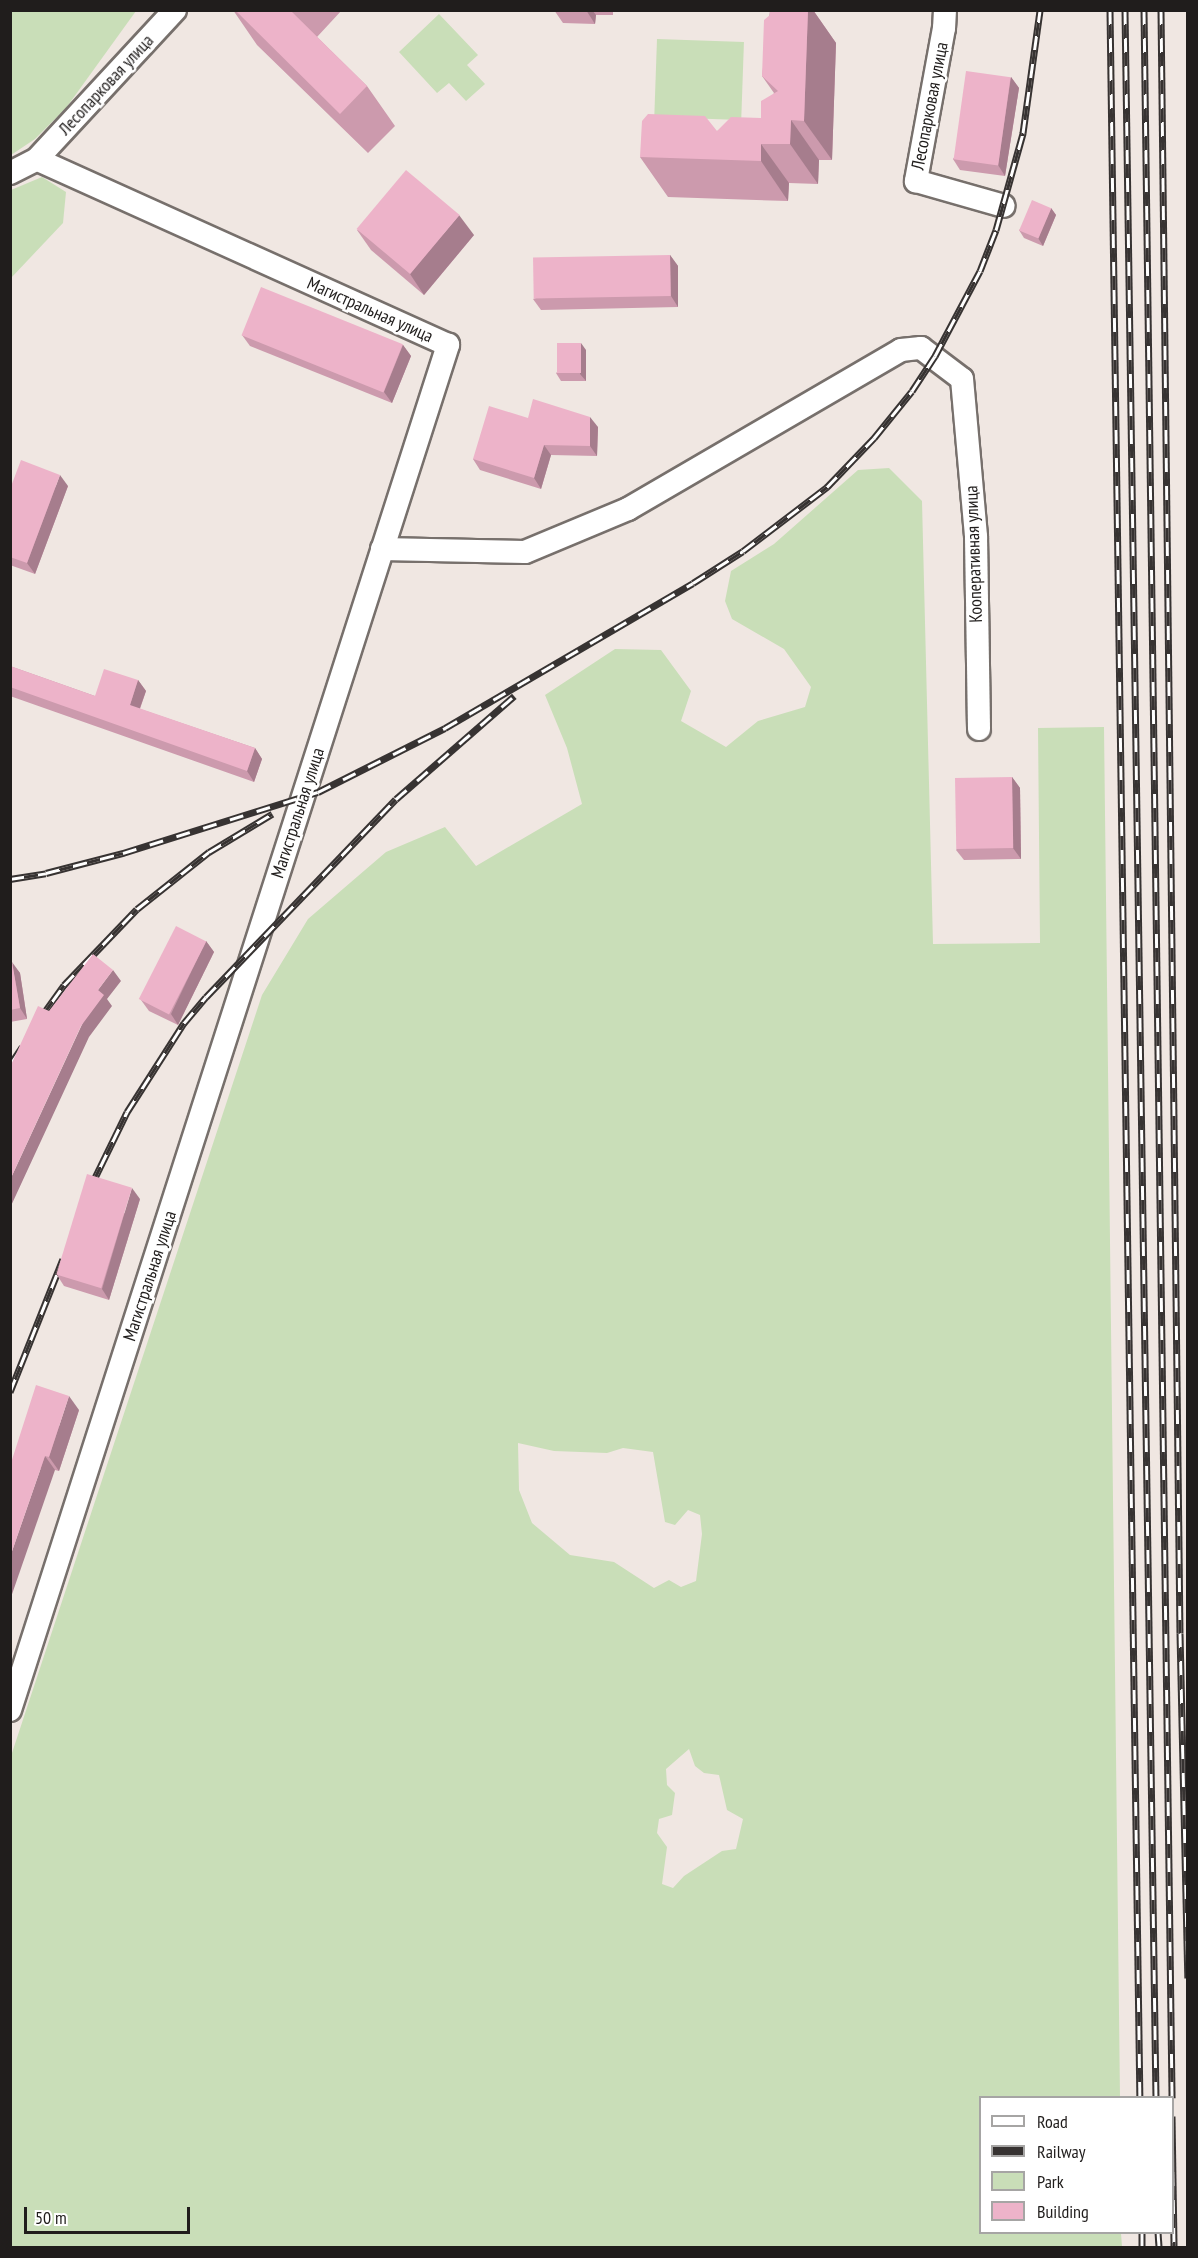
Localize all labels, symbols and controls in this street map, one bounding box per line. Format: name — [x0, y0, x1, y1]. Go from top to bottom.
street label: Лесопарковая улица — [54, 30, 158, 140]
street label: Лесопарковая улица — [907, 40, 953, 172]
street label: Магистральная улица — [304, 273, 436, 347]
street label: Кооперативная улица — [961, 485, 987, 623]
street label: Магистральная улица — [267, 745, 329, 881]
street label: Магистральная улица — [119, 1208, 181, 1344]
legend — [979, 2096, 1174, 2234]
text: Road — [1037, 2110, 1068, 2133]
text: Railway — [1037, 2140, 1086, 2163]
text: Park — [1037, 2170, 1064, 2193]
scale bar — [27, 2195, 194, 2233]
text: Building — [1037, 2200, 1089, 2223]
text: 50 m — [35, 2206, 67, 2229]

